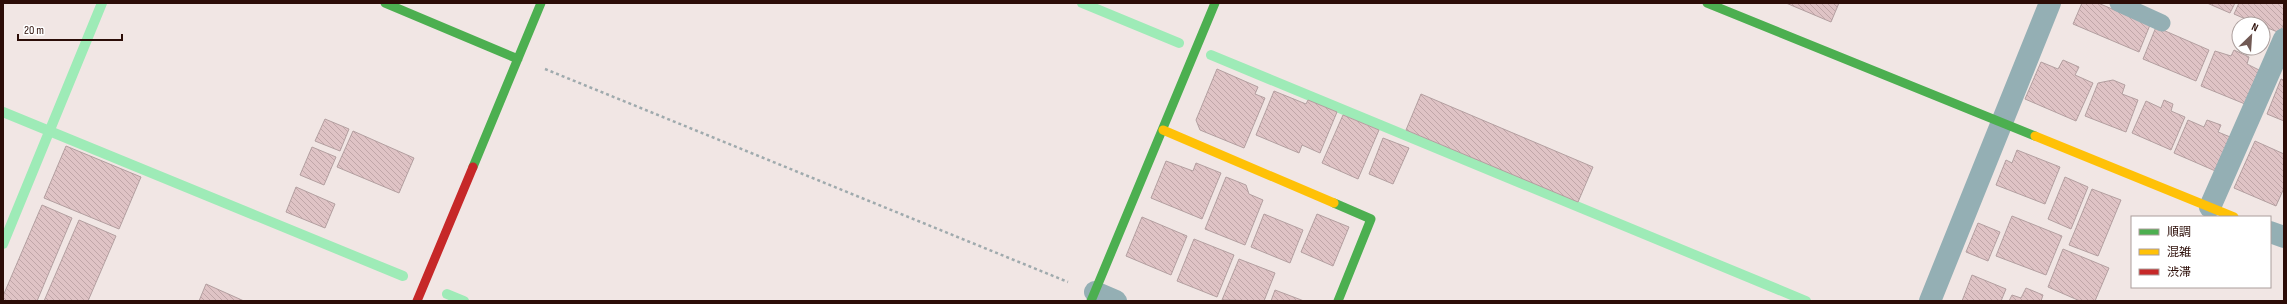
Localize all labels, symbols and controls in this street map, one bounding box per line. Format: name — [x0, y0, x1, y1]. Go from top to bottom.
scale bar — [18, 16, 122, 42]
north arrow — [2231, 16, 2271, 56]
text: N — [2250, 20, 2261, 35]
text: 20 m — [24, 23, 44, 38]
legend — [2131, 216, 2271, 288]
text: 順調 — [2167, 225, 2191, 240]
text: 混雑 — [2167, 245, 2191, 260]
text: 渋滞 — [2167, 265, 2191, 280]

